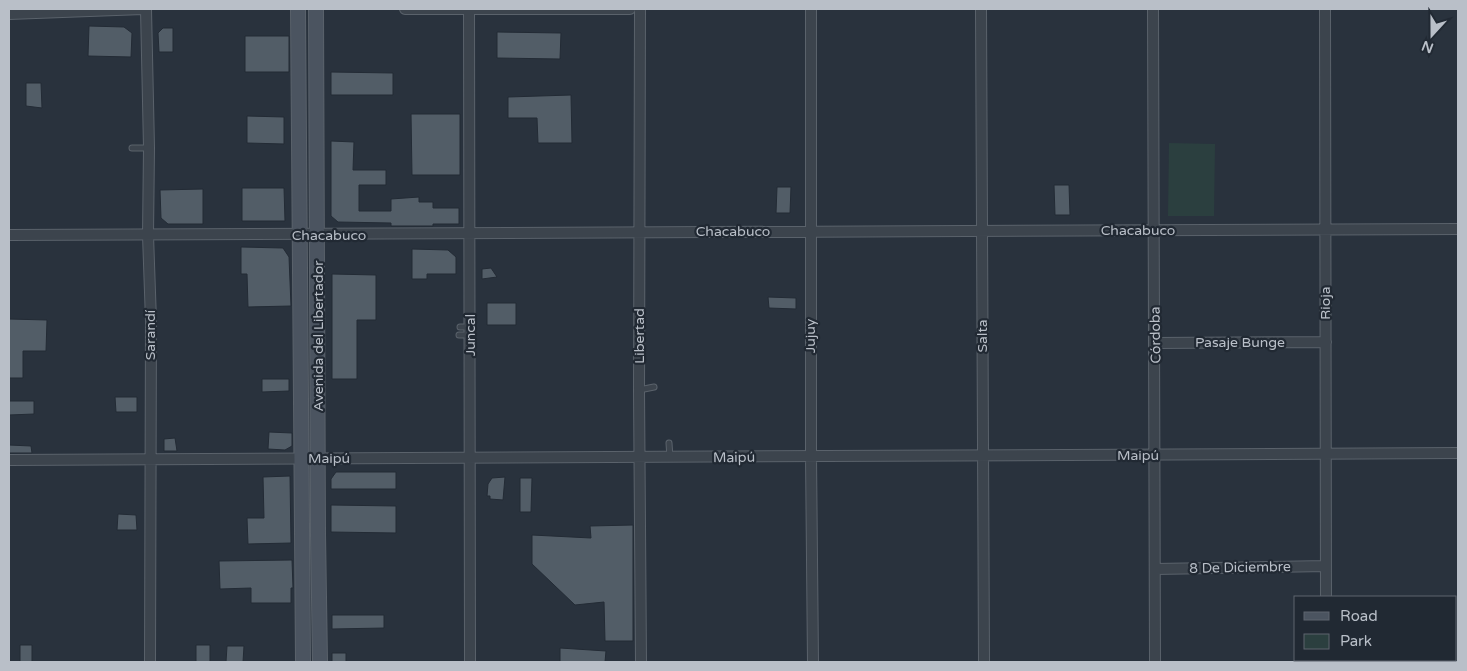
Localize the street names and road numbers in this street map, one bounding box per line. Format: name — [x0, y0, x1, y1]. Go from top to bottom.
street label: Chacabuco — [1101, 222, 1175, 239]
street label: Chacabuco — [696, 223, 770, 240]
street label: Chacabuco — [292, 227, 366, 244]
street label: Avenida del Libertador — [310, 260, 327, 412]
street label: Rioja — [1317, 286, 1334, 320]
street label: Córdoba — [1147, 306, 1164, 364]
street label: Libertad — [631, 308, 648, 364]
street label: Sarandí — [142, 309, 159, 360]
street label: Juncal — [462, 314, 479, 356]
street label: Jujuy — [802, 318, 819, 353]
street label: Salta — [974, 319, 991, 353]
street label: Pasaje Bunge — [1195, 334, 1285, 351]
street label: Maipú — [1117, 447, 1159, 464]
street label: Maipú — [713, 449, 755, 466]
street label: Maipú — [308, 450, 350, 467]
street label: 8 De Diciembre — [1189, 558, 1291, 577]

